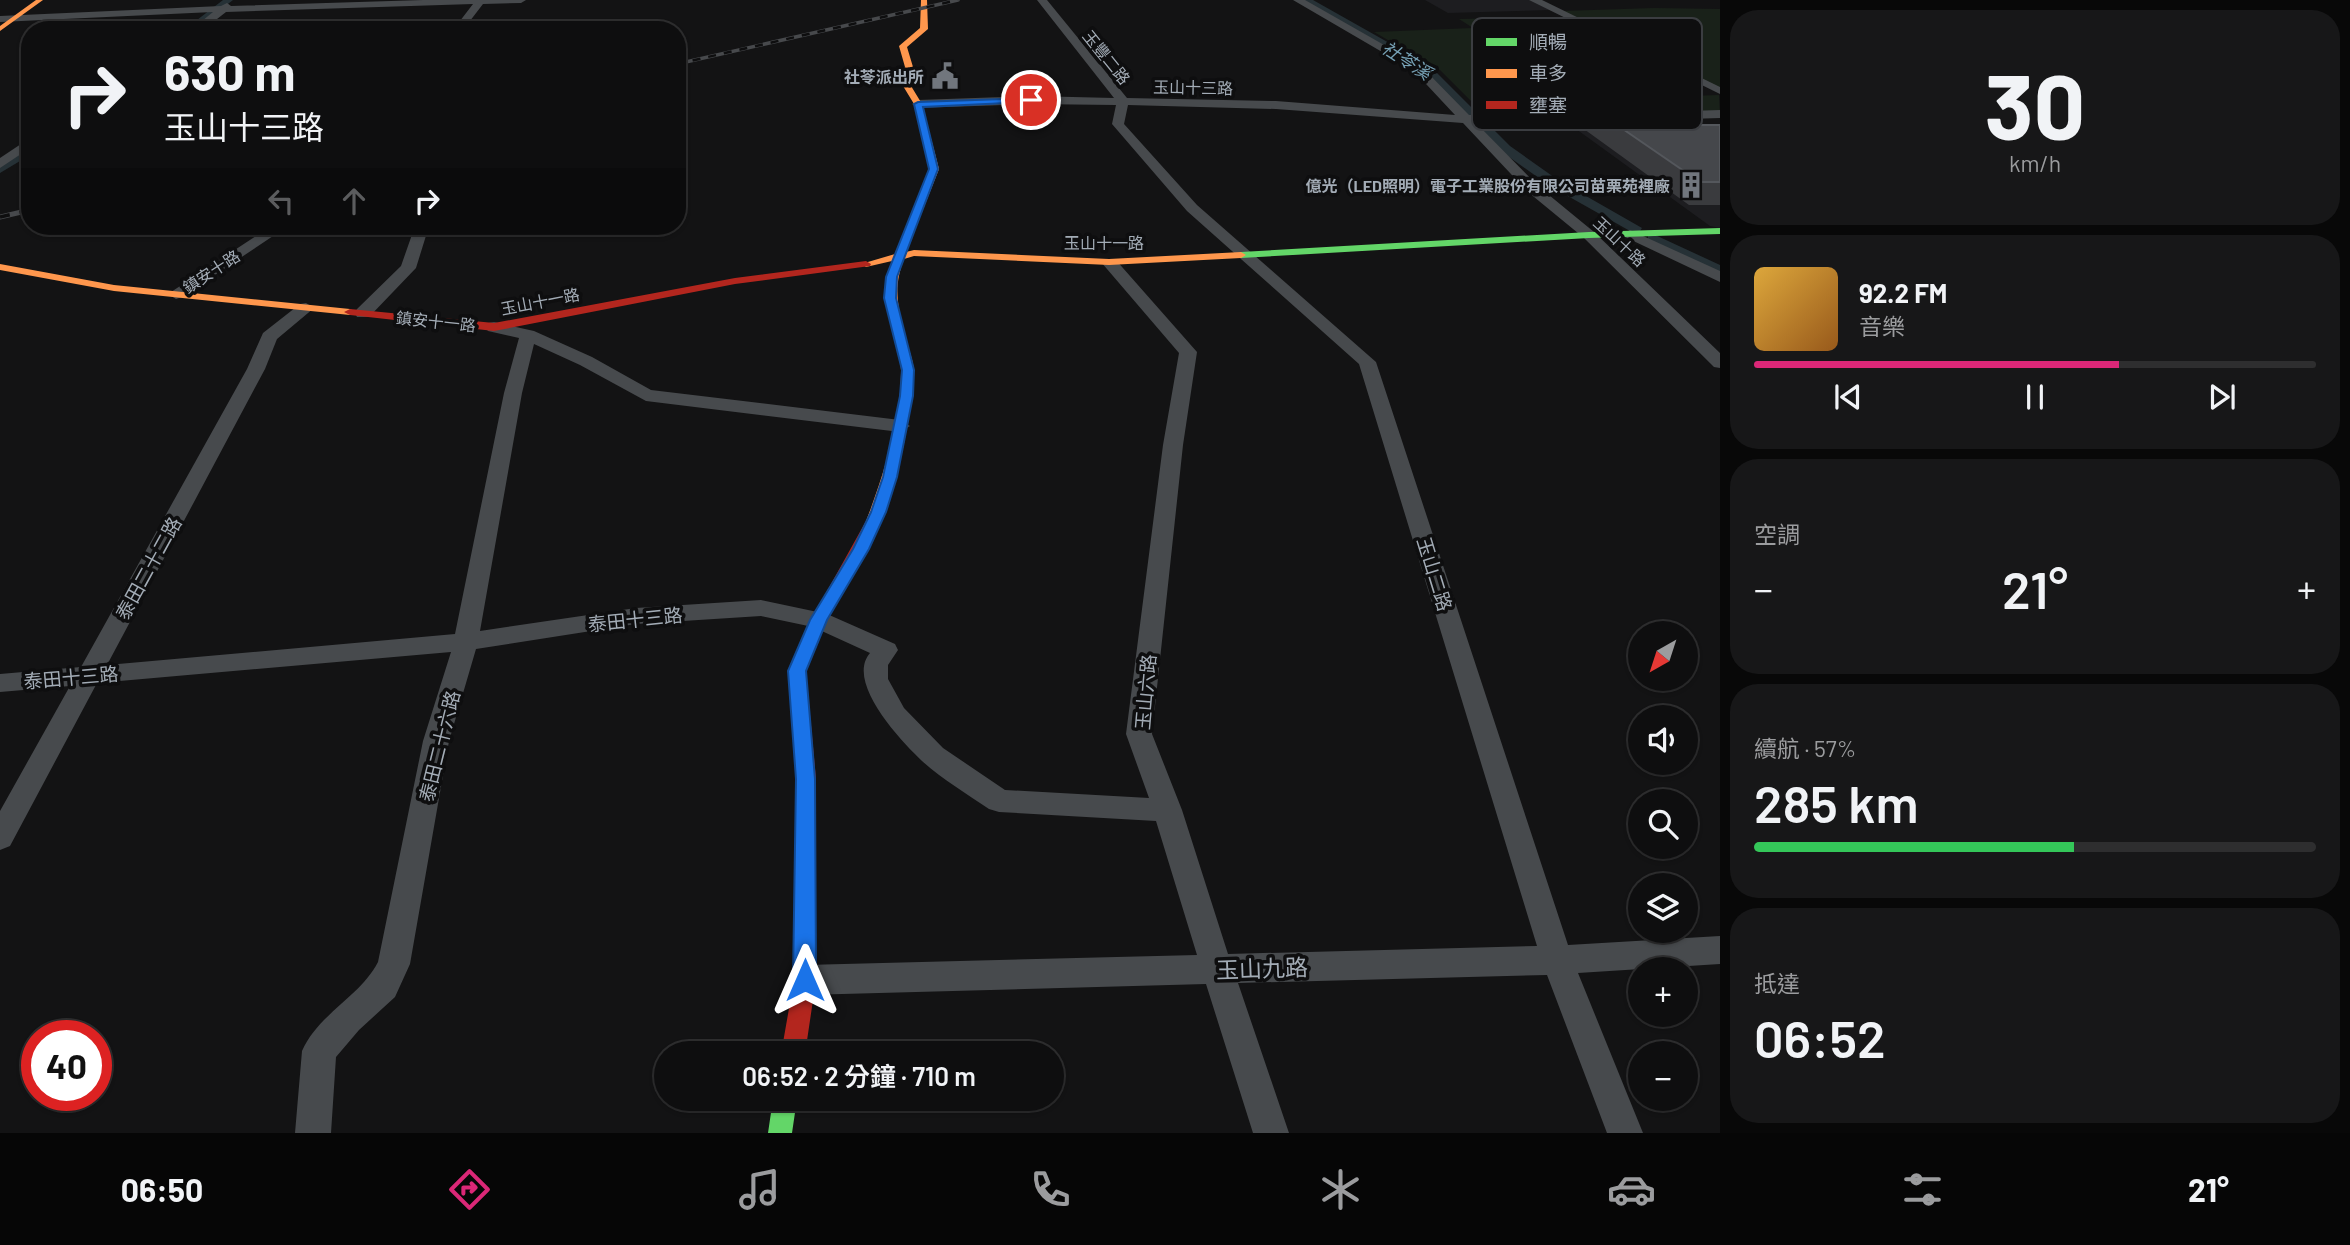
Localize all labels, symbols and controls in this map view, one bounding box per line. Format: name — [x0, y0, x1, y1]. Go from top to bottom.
legend — [1472, 18, 1702, 130]
street label: 玉豐二路 — [1079, 26, 1135, 88]
text: 順暢 — [1529, 30, 1567, 53]
water label: 社苓溪 — [1378, 36, 1438, 86]
text: 630 m — [164, 42, 295, 101]
icon: right — [49, 49, 140, 140]
text: 30 — [1984, 49, 2086, 158]
public building icon: 社苓派出所 — [930, 61, 960, 91]
text: 車多 — [1529, 61, 1567, 84]
place label: 社苓派出所 — [844, 67, 924, 86]
pin — [1001, 70, 1061, 130]
street label: 玉山十三路 — [1153, 77, 1233, 97]
icon: arrive — [1012, 81, 1050, 119]
text: 壅塞 — [1529, 93, 1567, 116]
text: 玉山十三路 — [164, 107, 324, 145]
text: km/h — [2009, 149, 2061, 177]
building icon: 億光（LED照明）電子工業股份有限公司苗栗苑裡廠 — [1676, 170, 1706, 200]
place label: 億光（LED照明）電子工業股份有限公司苗栗苑裡廠 — [1306, 176, 1670, 195]
icon: left — [262, 182, 300, 220]
icon: ahead — [335, 182, 373, 220]
icon: right — [408, 182, 446, 220]
street label: 玉山十路 — [1590, 212, 1650, 270]
street label: 玉山十一路 — [1064, 233, 1144, 252]
street label: 鎮安十路 — [179, 246, 243, 296]
text: 92.2 FM — [1859, 277, 1947, 308]
street label: 玉山十一路 — [499, 284, 581, 318]
street label: 鎮安十一路 — [395, 307, 477, 335]
text: 音樂 — [1859, 312, 1905, 340]
icon: previous — [1829, 378, 1867, 416]
icon: pause — [2016, 378, 2054, 416]
icon: next — [2203, 378, 2241, 416]
street label: 泰田二十二路 — [110, 513, 186, 623]
text: 空調 — [1754, 520, 1800, 548]
street label: 玉山二路 — [1413, 534, 1457, 614]
text: 21° — [2002, 557, 2068, 619]
text: − — [1754, 565, 1773, 611]
text: + — [2297, 565, 2316, 611]
street label: 泰田十三路 — [587, 603, 683, 635]
north arrow — [1628, 621, 1698, 691]
map controls — [1628, 621, 1698, 1111]
street label: 玉山六路 — [1130, 653, 1160, 731]
street label: 泰田十三路 — [23, 661, 119, 693]
street label: 泰田二十六路 — [414, 688, 464, 804]
button: sound — [1628, 705, 1698, 775]
text: 續航 · 57% — [1754, 734, 1856, 762]
text: 285 km — [1754, 771, 1919, 833]
button: search — [1628, 789, 1698, 859]
button: layers — [1628, 873, 1698, 943]
position arrow — [768, 943, 842, 1017]
street label: 玉山九路 — [1216, 952, 1308, 984]
button: + — [1628, 957, 1698, 1027]
text: 抵達 — [1754, 969, 1800, 997]
text: 06:52 — [1754, 1006, 1886, 1068]
speed limit sign: 40 — [21, 1020, 112, 1111]
button: − — [1628, 1041, 1698, 1111]
text: 06:52 · 2 分鐘 · 710 m — [742, 1060, 976, 1091]
icon: directions — [445, 1165, 494, 1214]
icon: music — [735, 1165, 784, 1214]
icon: phone — [1026, 1165, 1075, 1214]
icon: climate — [1316, 1165, 1365, 1214]
icon: car — [1607, 1165, 1656, 1214]
icon: filters — [1898, 1165, 1947, 1214]
text: 06:50 — [121, 1170, 203, 1208]
text: 21° — [2188, 1170, 2229, 1208]

